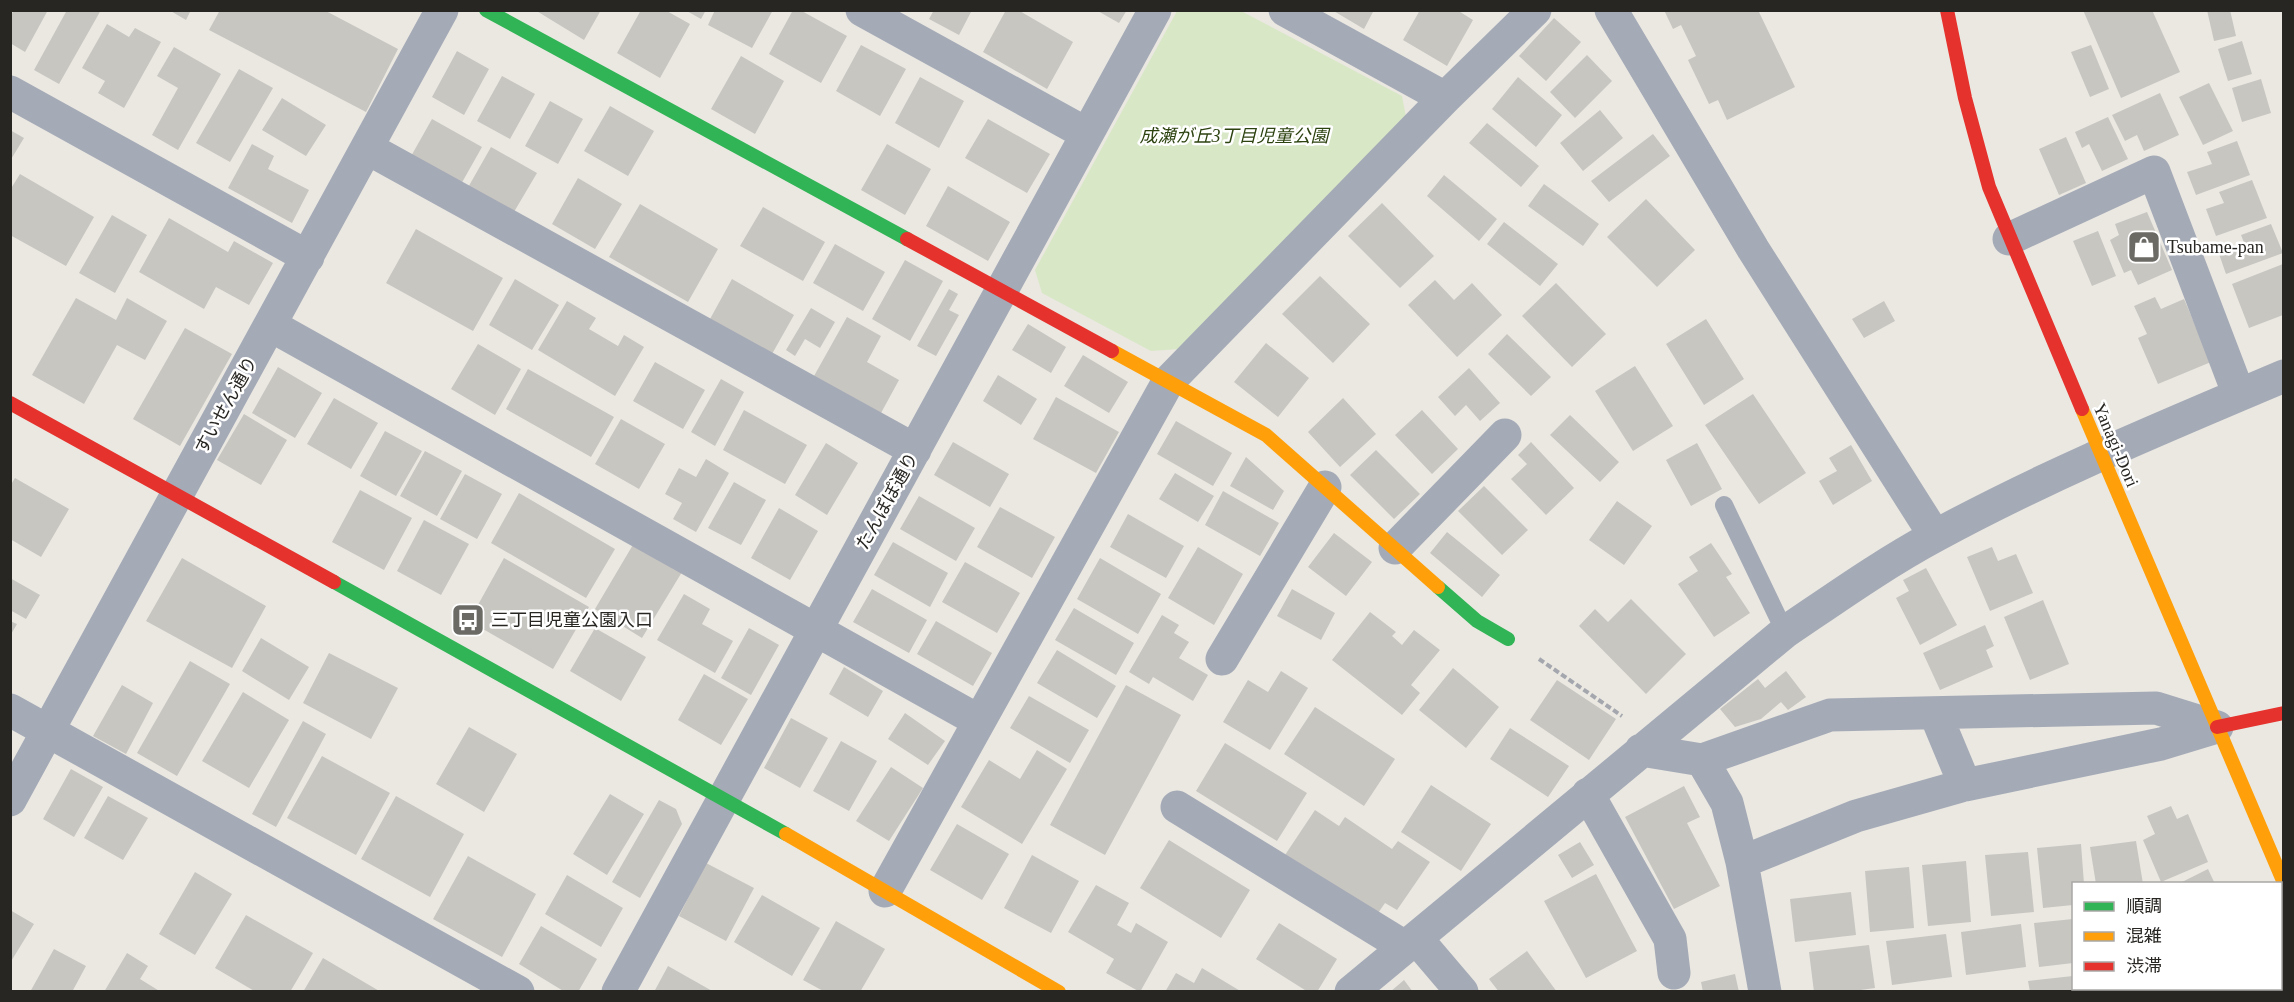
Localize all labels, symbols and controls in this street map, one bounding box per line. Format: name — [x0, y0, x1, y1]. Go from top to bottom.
park label: 成瀬が丘3丁目児童公園 — [1140, 126, 1331, 146]
shop icon: Tsubame-pan — [2126, 229, 2162, 265]
place label: Tsubame-pan — [2167, 237, 2264, 257]
street label: すいせん通り — [191, 353, 261, 457]
street label: Yanagi-Dori — [2089, 400, 2143, 490]
street label: たんぽぽ通り — [852, 449, 922, 553]
bus stop icon: 三丁目児童公園入口 — [450, 602, 486, 638]
place label: 三丁目児童公園入口 — [491, 610, 653, 630]
legend — [2072, 882, 2282, 990]
text: 順調 — [2126, 896, 2162, 916]
text: 混雑 — [2126, 926, 2162, 946]
text: 渋滞 — [2126, 956, 2162, 976]

